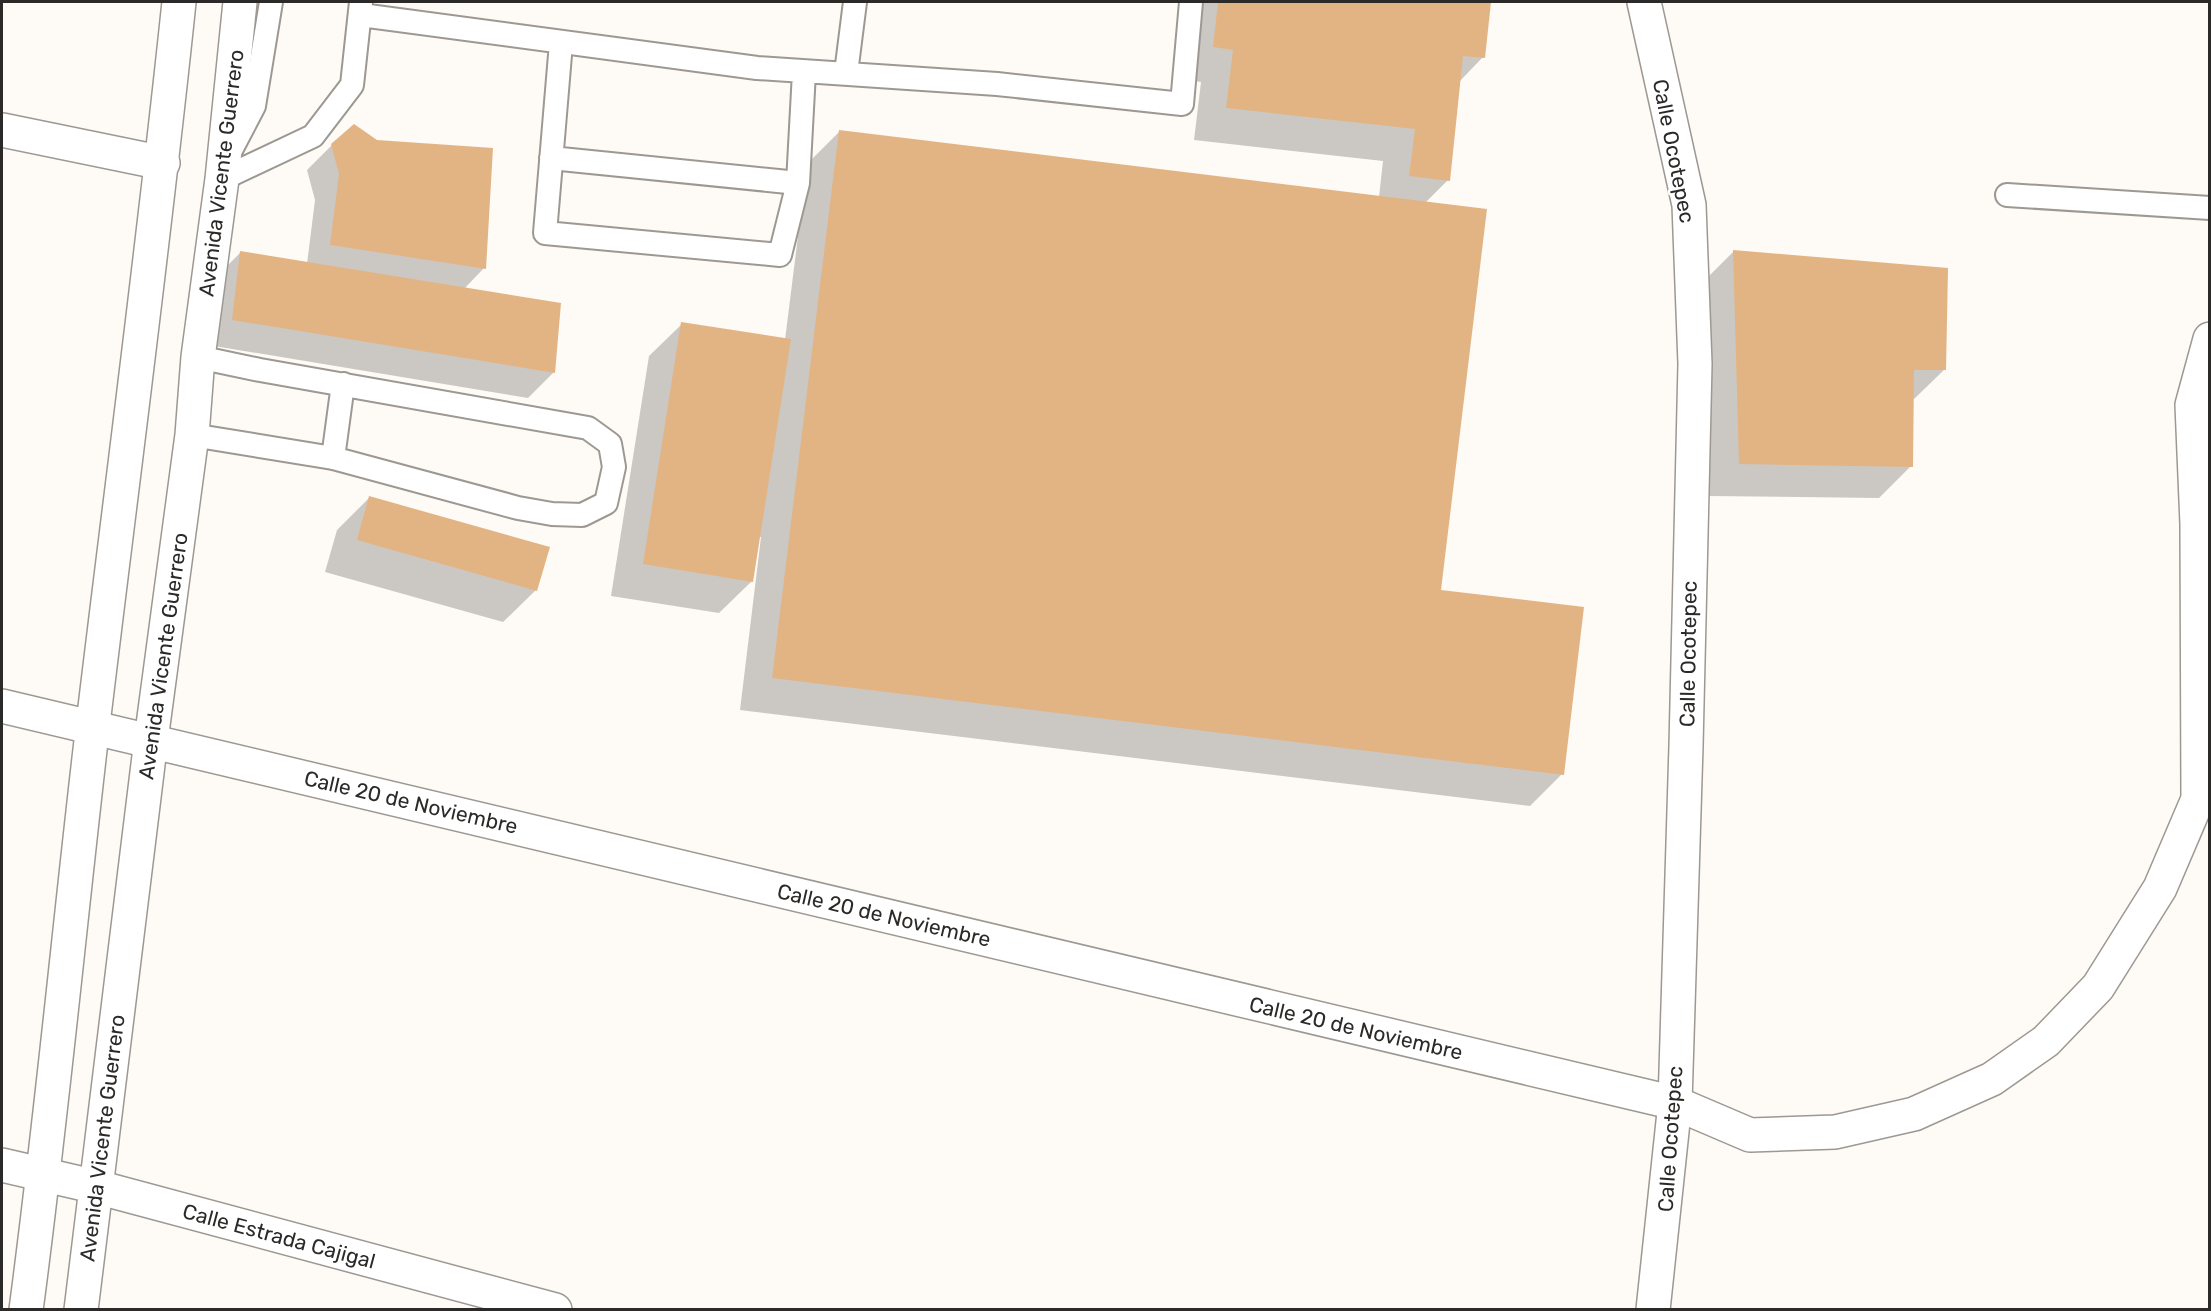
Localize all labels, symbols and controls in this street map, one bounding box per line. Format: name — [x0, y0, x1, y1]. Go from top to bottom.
street label: Avenida Vicente Guerrero — [193, 48, 249, 298]
street label: Calle Ocotepec — [1648, 77, 1700, 225]
street label: Avenida Vicente Guerrero — [133, 531, 193, 781]
street label: Calle Ocotepec — [1674, 581, 1702, 727]
street label: Calle 20 de Noviembre — [302, 765, 520, 839]
street label: Calle 20 de Noviembre — [775, 878, 993, 952]
street label: Calle 20 de Noviembre — [1247, 991, 1465, 1065]
street label: Avenida Vicente Guerrero — [74, 1013, 130, 1263]
street label: Calle Ocotepec — [1652, 1065, 1688, 1213]
street label: Calle Estrada Cajigal — [180, 1198, 378, 1274]

